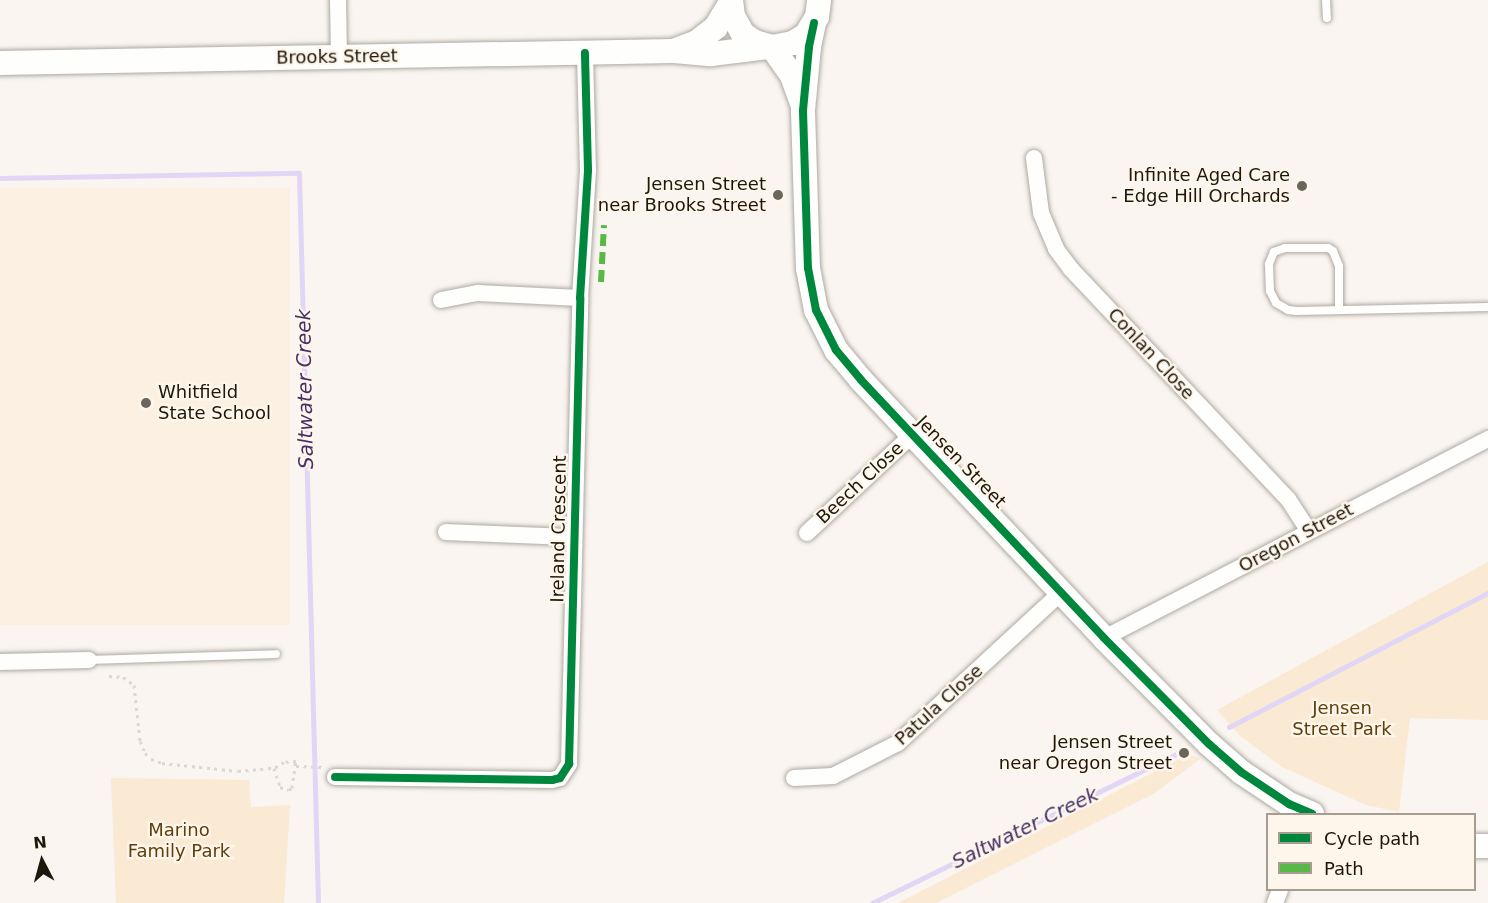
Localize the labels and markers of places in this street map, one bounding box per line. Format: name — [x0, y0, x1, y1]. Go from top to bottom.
place label: Infinite Aged Care - Edge Hill Orchards — [1111, 165, 1290, 207]
place label: Jensen Street near Brooks Street — [598, 174, 766, 216]
marker: Infinite Aged Care - Edge Hill Orchards — [1295, 179, 1309, 193]
marker: Jensen Street near Brooks Street — [771, 188, 785, 202]
place label: Whitfield State School — [158, 382, 271, 424]
marker: Whitfield State School — [139, 396, 153, 410]
place label: Jensen Street near Oregon Street — [999, 732, 1172, 774]
marker: Jensen Street near Oregon Street — [1177, 746, 1191, 760]

